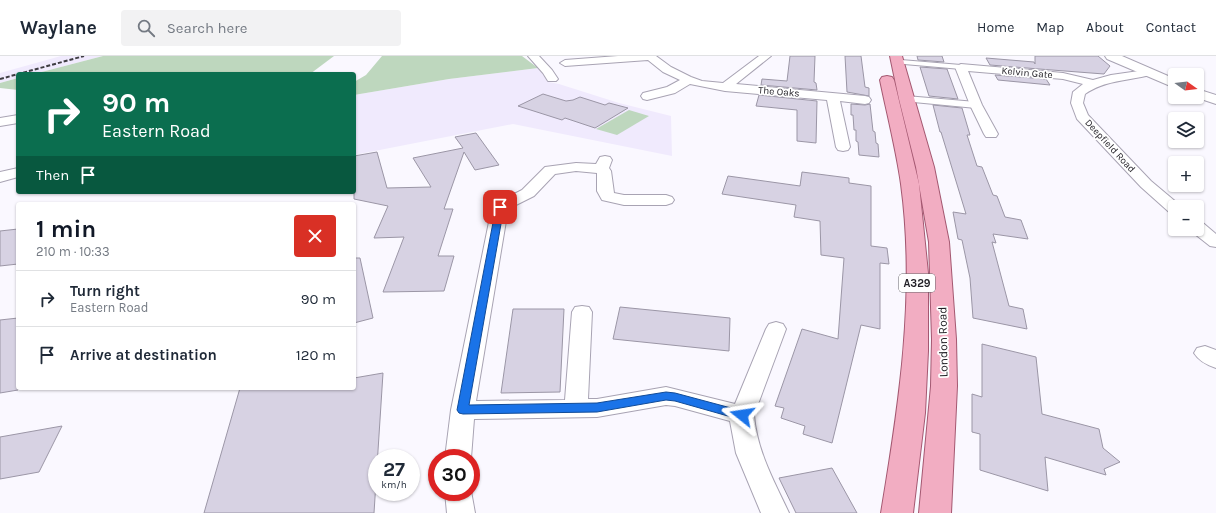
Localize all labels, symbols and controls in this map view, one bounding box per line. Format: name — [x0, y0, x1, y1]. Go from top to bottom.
search box — [121, 10, 401, 46]
text: Waylane — [20, 17, 97, 39]
icon: search — [135, 17, 157, 39]
text: Search here — [167, 19, 247, 37]
text: Home — [977, 19, 1014, 36]
text: Map — [1036, 19, 1064, 36]
text: About — [1086, 19, 1124, 36]
text: Contact — [1146, 19, 1196, 36]
street label: Kelvin Gate — [1001, 65, 1053, 81]
north arrow — [1168, 68, 1204, 104]
map controls — [1168, 68, 1204, 236]
street label: The Oaks — [758, 84, 800, 100]
text: 90 m — [102, 86, 170, 119]
icon: right — [36, 88, 88, 140]
button: layers — [1168, 112, 1204, 148]
street label: Deepfield Road — [1082, 117, 1138, 175]
text: Eastern Road — [102, 120, 211, 142]
button: + — [1168, 156, 1204, 192]
icon: arrive — [77, 164, 99, 186]
text: Then — [36, 166, 69, 184]
pin — [483, 190, 517, 224]
icon: arrive — [489, 196, 511, 218]
button: − — [1168, 200, 1204, 236]
text: 1 min — [36, 215, 96, 243]
button: close — [294, 215, 336, 257]
text: 210 m · 10:33 — [36, 244, 110, 259]
road number: A329 — [899, 274, 935, 292]
text: Turn right — [70, 282, 140, 300]
icon: right — [36, 288, 58, 310]
text: 90 m — [301, 290, 336, 308]
text: Eastern Road — [70, 300, 148, 315]
street label: London Road — [935, 306, 951, 378]
icon: arrive — [36, 344, 58, 366]
text: Arrive at destination — [70, 346, 217, 364]
text: 120 m — [296, 346, 336, 364]
position arrow — [721, 394, 763, 436]
speed limit sign: 30 — [428, 449, 480, 501]
text: 27 — [383, 458, 405, 481]
text: km/h — [381, 479, 407, 491]

